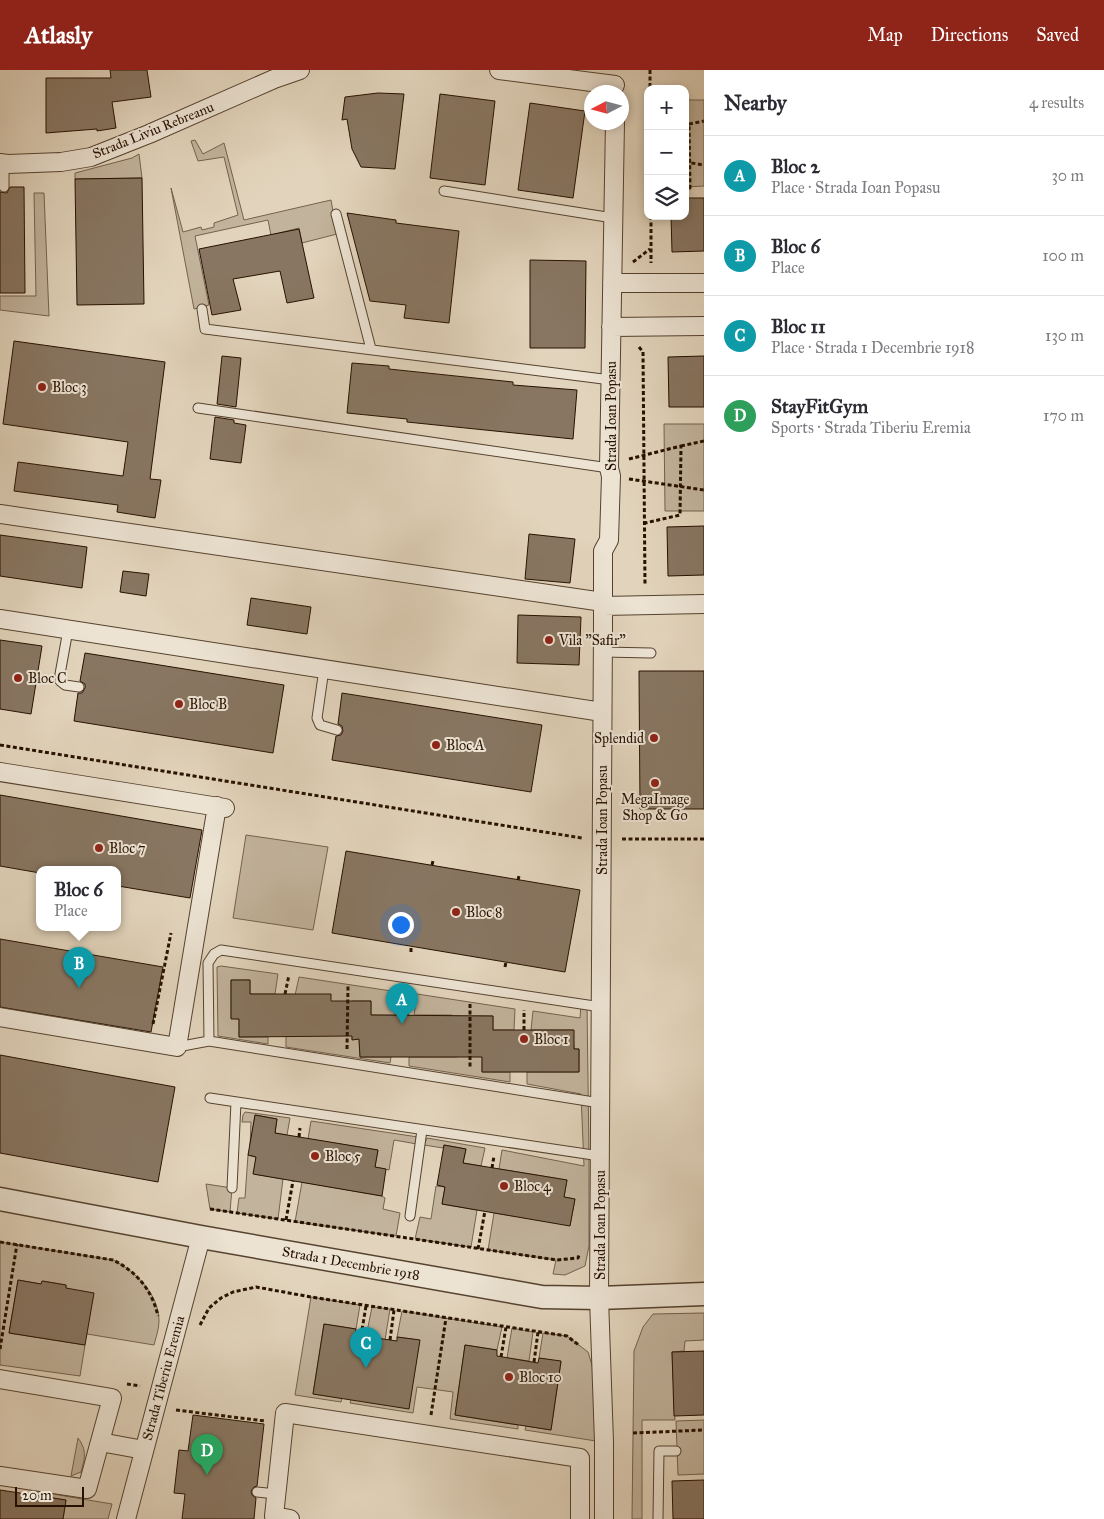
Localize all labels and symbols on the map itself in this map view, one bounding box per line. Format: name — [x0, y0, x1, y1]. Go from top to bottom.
north arrow — [584, 85, 629, 130]
street label: Strada Liviu Rebreanu — [90, 98, 217, 163]
street label: Strada Ioan Popasu — [603, 361, 620, 471]
place label: Bloc 3 — [52, 379, 87, 396]
marker: Bloc 3 — [36, 381, 48, 393]
place label: Vila "Safir" — [558, 632, 626, 649]
marker: Vila "Safir" — [543, 634, 555, 646]
place label: Bloc C — [28, 670, 67, 687]
marker: Bloc C — [12, 672, 24, 684]
place label: Bloc B — [189, 696, 227, 713]
marker: Bloc B — [173, 698, 185, 710]
place label: Splendid — [594, 730, 644, 747]
marker: Splendid — [648, 732, 660, 744]
place label: Bloc A — [446, 737, 485, 754]
marker: Bloc A — [430, 739, 442, 751]
street label: Strada Ioan Popasu — [594, 765, 611, 875]
marker: MegaImage Shop & Go — [649, 777, 661, 789]
place label: MegaImage Shop & Go — [621, 791, 689, 824]
place label: Bloc 7 — [109, 840, 146, 857]
marker: Bloc 7 — [93, 842, 105, 854]
place label: Bloc 8 — [466, 904, 503, 921]
marker: Bloc 8 — [450, 906, 462, 918]
your location — [388, 912, 414, 938]
pin: B — [63, 947, 95, 988]
pin: A — [386, 983, 418, 1024]
place label: Bloc 1 — [534, 1031, 569, 1048]
marker: Bloc 1 — [518, 1033, 530, 1045]
place label: Bloc 5 — [325, 1148, 361, 1165]
marker: Bloc 5 — [309, 1150, 321, 1162]
street label: Strada Ioan Popasu — [592, 1170, 609, 1280]
place label: Bloc 4 — [514, 1178, 552, 1195]
marker: Bloc 4 — [498, 1180, 510, 1192]
street label: Strada 1 Decembrie 1918 — [281, 1243, 421, 1284]
street label: Strada Tiberiu Eremia — [139, 1314, 188, 1442]
pin: C — [350, 1327, 382, 1368]
place label: Bloc 10 — [519, 1369, 562, 1386]
marker: Bloc 10 — [503, 1371, 515, 1383]
pin: D — [191, 1434, 223, 1475]
scale bar — [15, 1484, 84, 1507]

